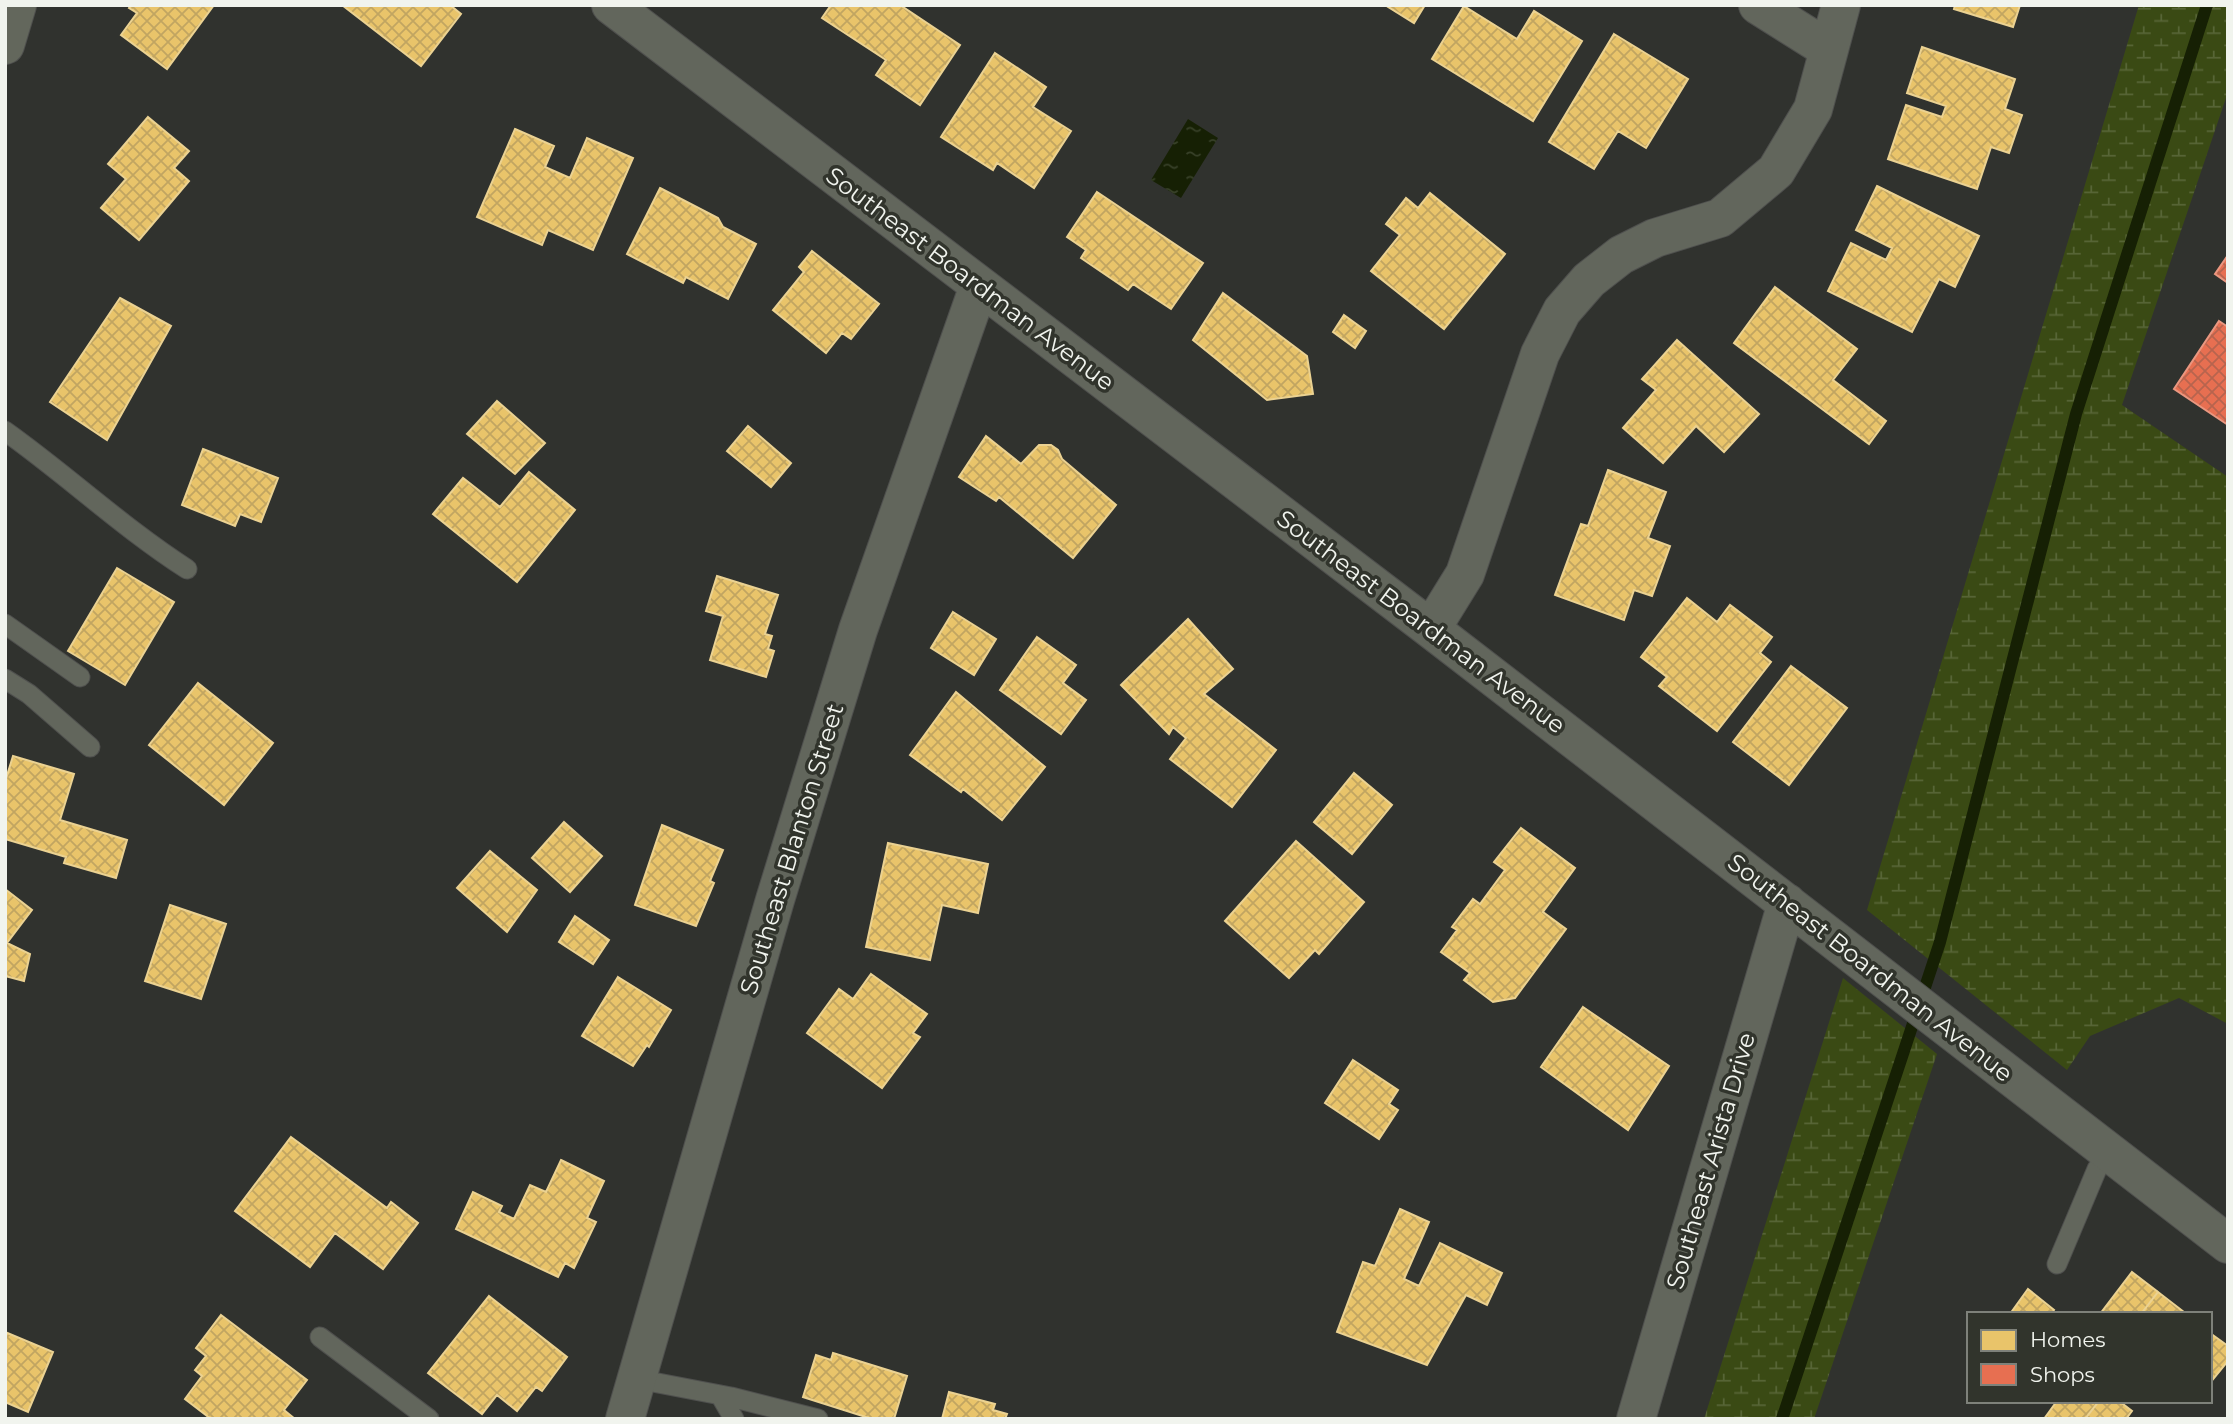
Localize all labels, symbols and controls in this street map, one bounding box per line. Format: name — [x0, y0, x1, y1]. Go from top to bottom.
street label: Southeast Boardman Avenue — [820, 161, 1120, 397]
street label: Southeast Boardman Avenue — [1271, 504, 1571, 740]
street label: Southeast Blanton Street — [733, 700, 850, 998]
street label: Southeast Boardman Avenue — [1722, 847, 2019, 1088]
street label: Southeast Arista Drive — [1660, 1029, 1761, 1292]
legend — [1967, 1312, 2212, 1403]
text: Homes — [2030, 1327, 2105, 1352]
text: Shops — [2030, 1362, 2095, 1387]

